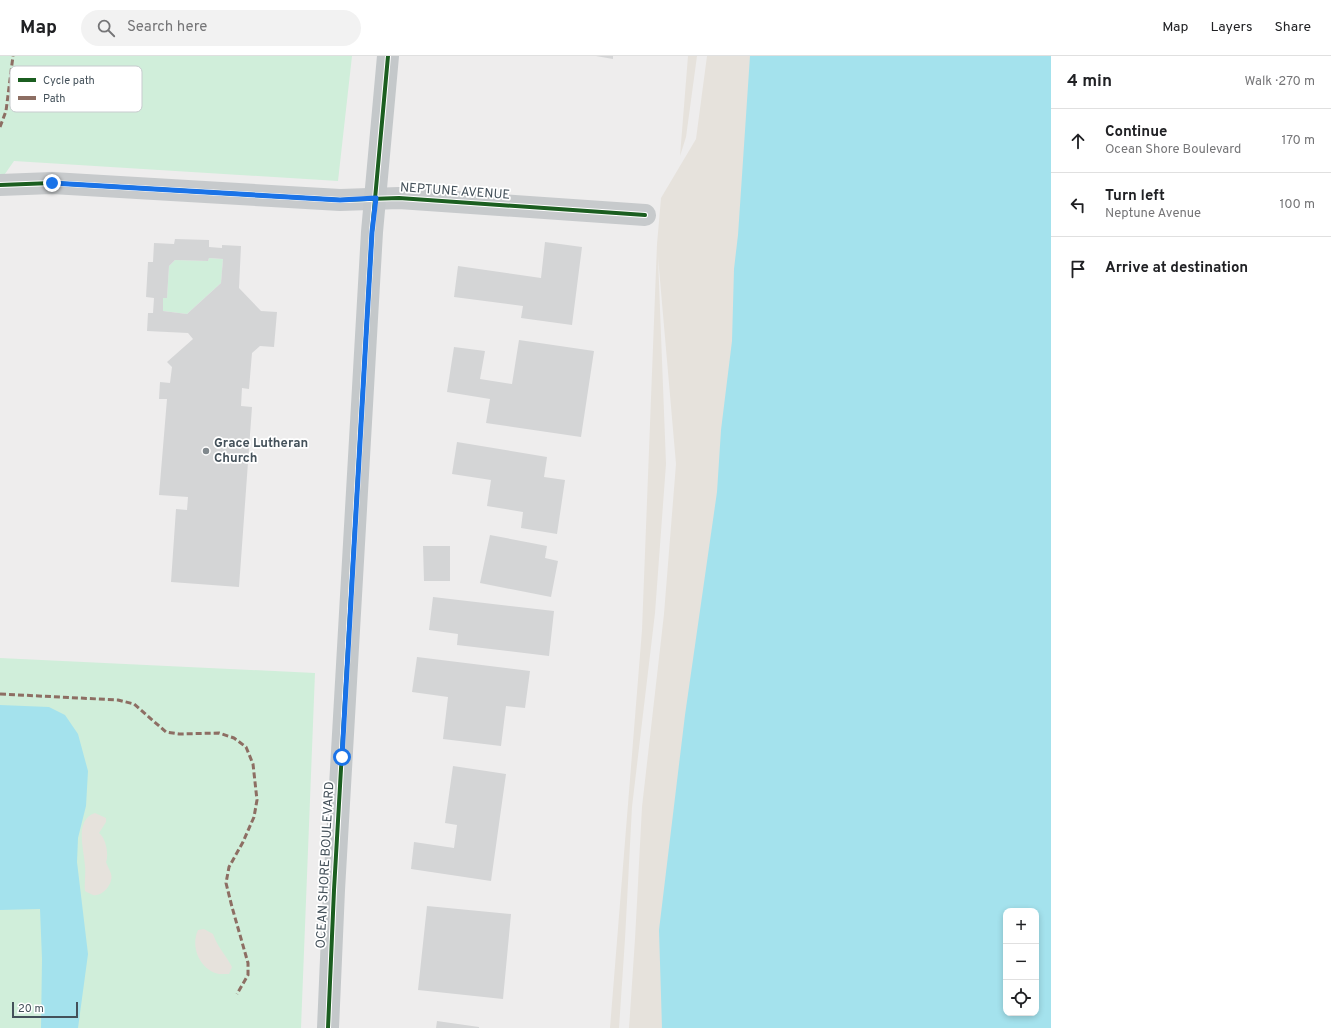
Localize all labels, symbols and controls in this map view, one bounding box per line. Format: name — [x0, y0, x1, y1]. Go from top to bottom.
search box — [81, 10, 361, 46]
text: Map — [20, 16, 57, 40]
icon: search — [95, 17, 117, 39]
text: Search here — [127, 18, 207, 37]
text: Map — [1162, 19, 1188, 36]
text: Layers — [1210, 19, 1252, 36]
text: Share — [1274, 19, 1311, 36]
legend — [10, 66, 142, 112]
text: 4 min — [1067, 71, 1112, 93]
text: Cycle path — [43, 74, 95, 88]
text: Walk · 270 m — [1245, 74, 1315, 90]
text: Path — [43, 92, 65, 106]
text: Continue — [1105, 123, 1167, 142]
icon: ahead — [1067, 130, 1089, 152]
text: 170 m — [1281, 133, 1315, 149]
text: Ocean Shore Boulevard — [1105, 142, 1241, 158]
route end — [43, 174, 61, 192]
street label: NEPTUNE AVENUE — [399, 180, 511, 204]
text: Turn left — [1105, 187, 1165, 206]
icon: left — [1067, 194, 1089, 216]
text: 100 m — [1279, 197, 1315, 213]
text: Neptune Avenue — [1105, 206, 1201, 222]
icon: arrive — [1067, 258, 1089, 280]
text: Arrive at destination — [1105, 259, 1248, 278]
place label: Grace Lutheran Church — [214, 436, 308, 467]
marker: Grace Lutheran Church — [201, 446, 211, 456]
route start — [333, 748, 351, 766]
street label: OCEAN SHORE BOULEVARD — [314, 781, 338, 949]
map controls — [1003, 908, 1039, 1016]
button: + — [1003, 908, 1039, 944]
button: − — [1003, 944, 1039, 980]
button: locate — [1003, 980, 1039, 1016]
scale bar — [12, 1000, 78, 1019]
text: 20 m — [18, 1002, 44, 1016]

